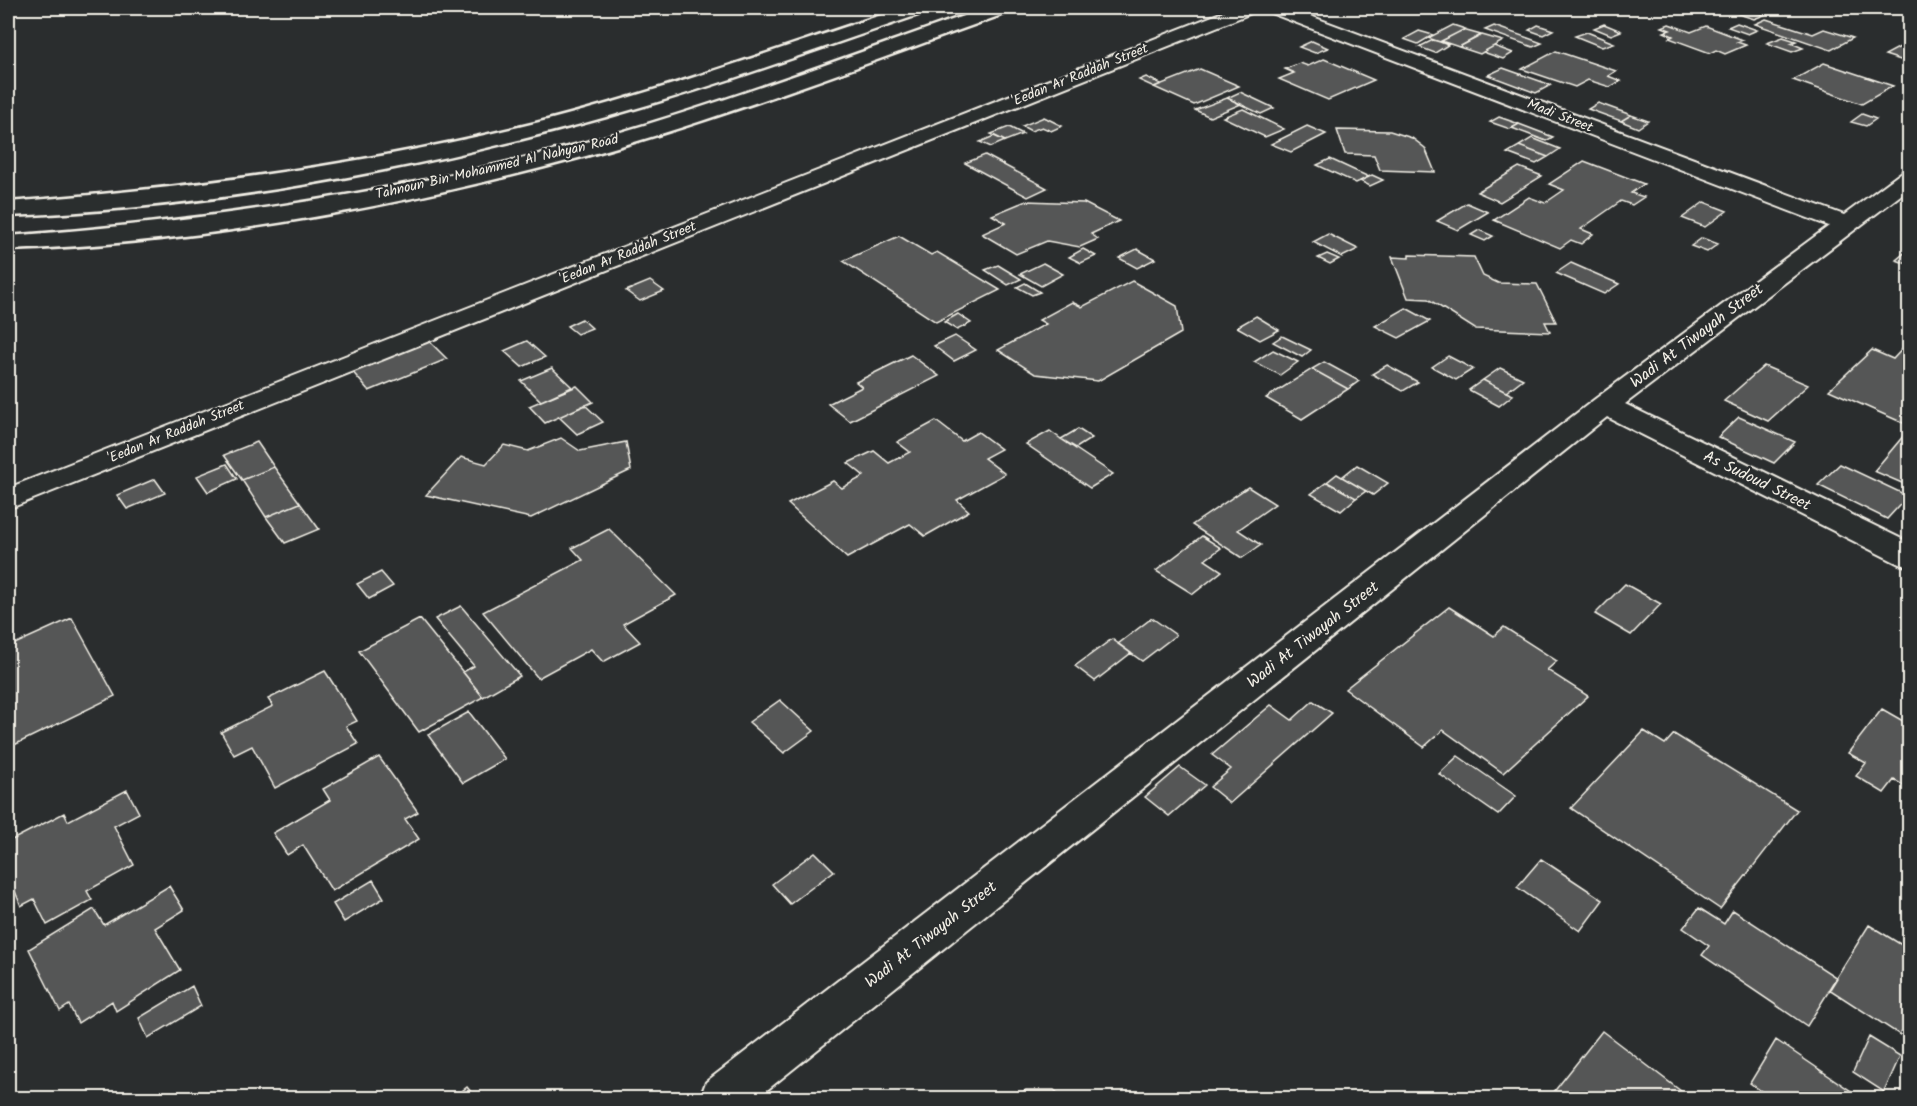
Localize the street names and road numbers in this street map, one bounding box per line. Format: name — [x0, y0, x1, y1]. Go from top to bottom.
street label: 'Eedan Ar Raddah Street — [1008, 37, 1152, 113]
street label: Madi Street — [1524, 93, 1597, 139]
street label: Tahnoun Bin Mohammed Al Nahyan Road — [373, 128, 622, 206]
street label: 'Eedan Ar Raddah Street — [556, 215, 700, 291]
street label: Wadi At Tiwayah Street — [1625, 277, 1770, 395]
street label: 'Eedan Ar Raddah Street — [104, 394, 248, 470]
street label: As Sudoud Street — [1699, 444, 1816, 518]
street label: Wadi At Tiwayah Street — [1242, 575, 1385, 695]
street label: Wadi At Tiwayah Street — [860, 875, 1003, 995]

